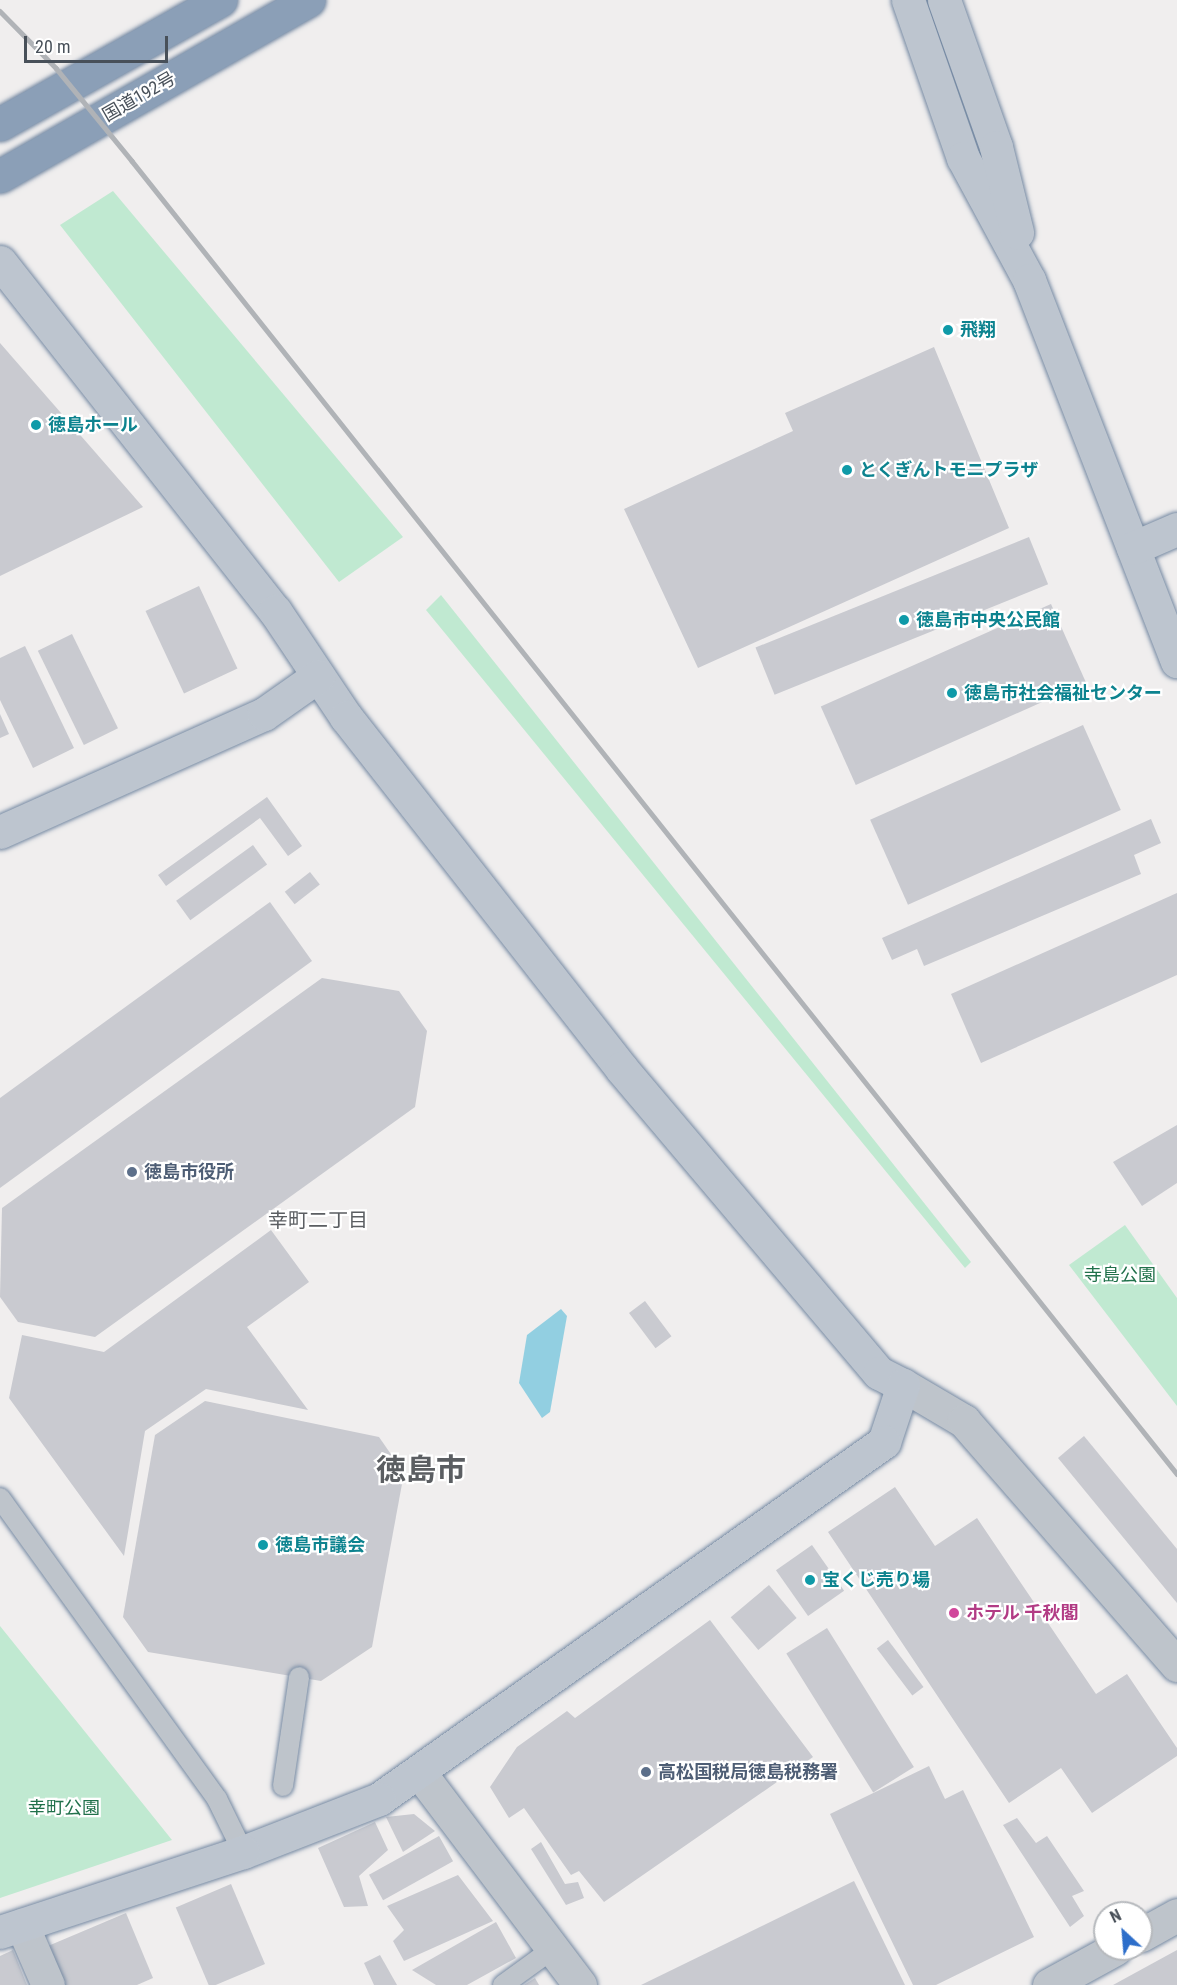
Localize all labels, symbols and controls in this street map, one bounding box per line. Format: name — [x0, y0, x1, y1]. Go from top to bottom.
scale bar — [27, 24, 171, 62]
text: 20 m — [35, 36, 70, 57]
street label: 国道192号 — [99, 67, 179, 127]
place label: 飛翔 — [960, 319, 996, 341]
marker: 飛翔 — [941, 323, 955, 337]
place label: 徳島ホール — [48, 414, 138, 436]
marker: 徳島ホール — [29, 418, 43, 432]
place label: とくぎんトモニプラザ — [859, 459, 1039, 481]
marker: とくぎんトモニプラザ — [840, 463, 854, 477]
place label: 徳島市中央公民館 — [916, 609, 1060, 631]
marker: 徳島市中央公民館 — [897, 613, 911, 627]
place label: 徳島市社会福祉センター — [964, 682, 1162, 704]
marker: 徳島市社会福祉センター — [945, 686, 959, 700]
place label: 徳島市役所 — [144, 1161, 234, 1183]
marker: 徳島市役所 — [125, 1165, 139, 1179]
district label: 幸町二丁目 — [268, 1208, 368, 1232]
park label: 寺島公園 — [1084, 1264, 1156, 1286]
district label: 徳島市 — [376, 1452, 466, 1488]
place label: 徳島市議会 — [275, 1534, 365, 1556]
marker: 徳島市議会 — [256, 1538, 270, 1552]
place label: 宝くじ売り場 — [822, 1569, 930, 1591]
marker: 宝くじ売り場 — [803, 1573, 817, 1587]
place label: ホテル 千秋閣 — [966, 1602, 1078, 1624]
marker: ホテル 千秋閣 — [947, 1606, 961, 1620]
place label: 高松国税局徳島税務署 — [658, 1761, 838, 1783]
marker: 高松国税局徳島税務署 — [639, 1765, 653, 1779]
park label: 幸町公園 — [28, 1797, 100, 1819]
north arrow — [1093, 1901, 1153, 1961]
text: N — [1107, 1905, 1124, 1927]

